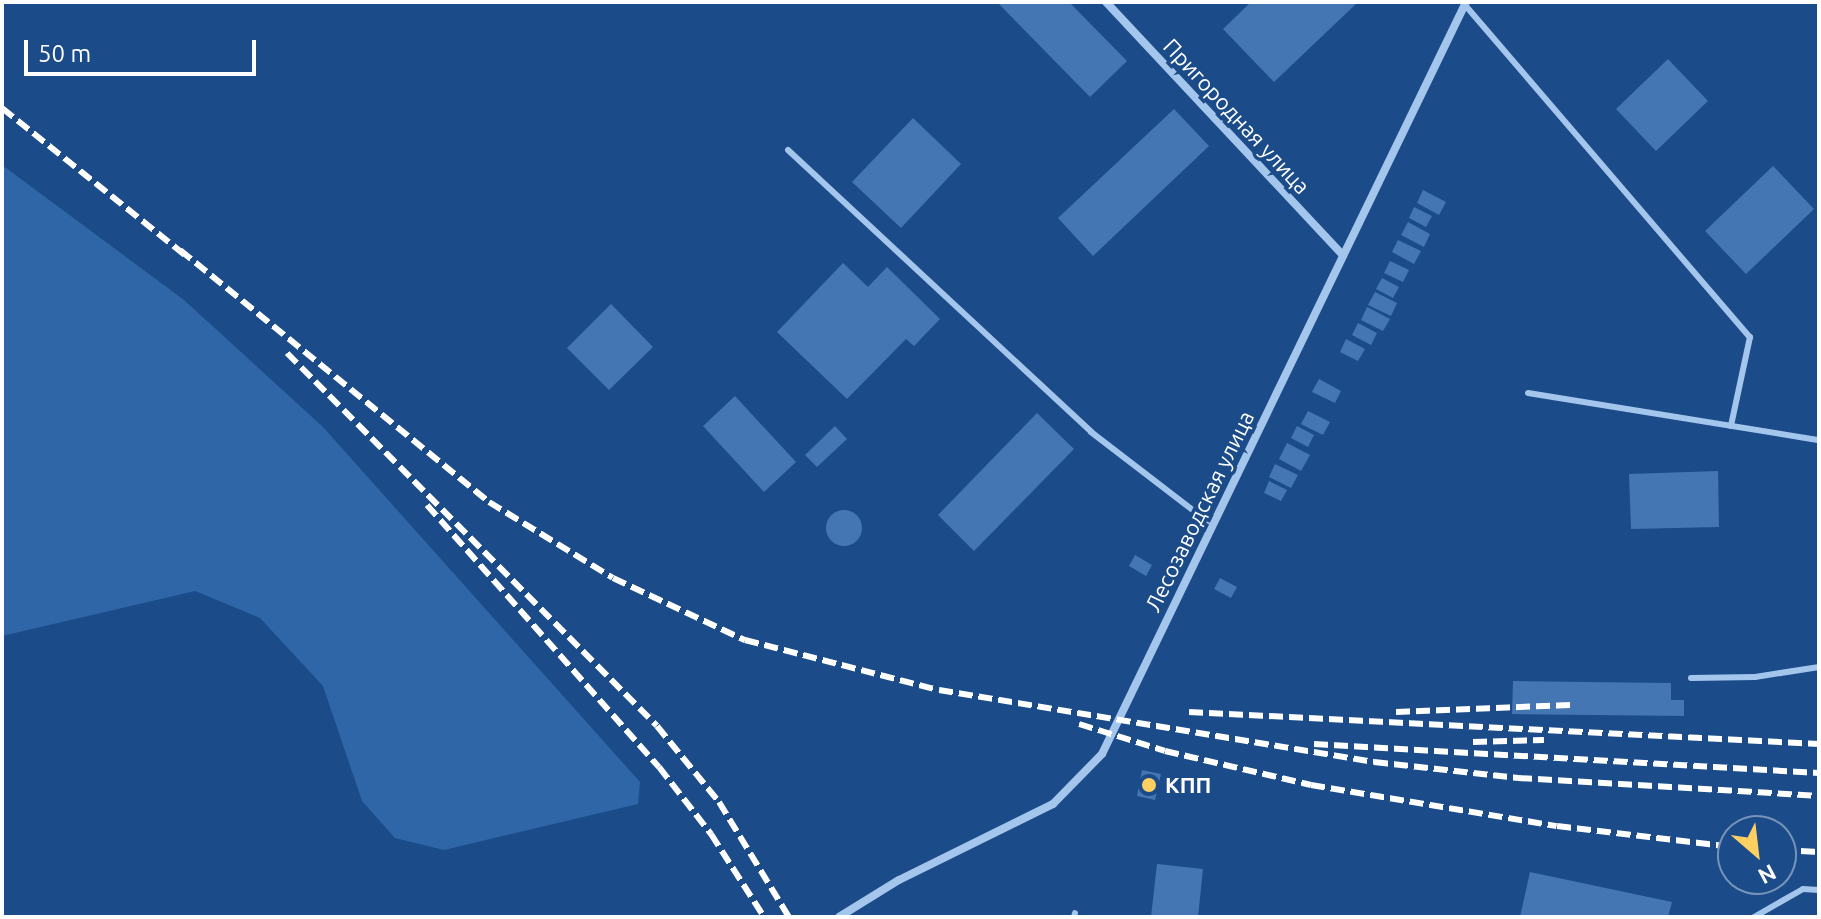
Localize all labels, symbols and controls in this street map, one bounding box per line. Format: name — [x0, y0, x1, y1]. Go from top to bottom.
scale bar — [28, 24, 260, 74]
street label: Пригородная улица — [1158, 33, 1316, 199]
text: 50 m — [38, 40, 91, 67]
street label: Лесозаводская улица — [1139, 406, 1259, 616]
place label: КПП — [1165, 772, 1211, 798]
marker: КПП — [1140, 776, 1158, 794]
north arrow — [1717, 815, 1797, 895]
text: N — [1754, 860, 1781, 890]

